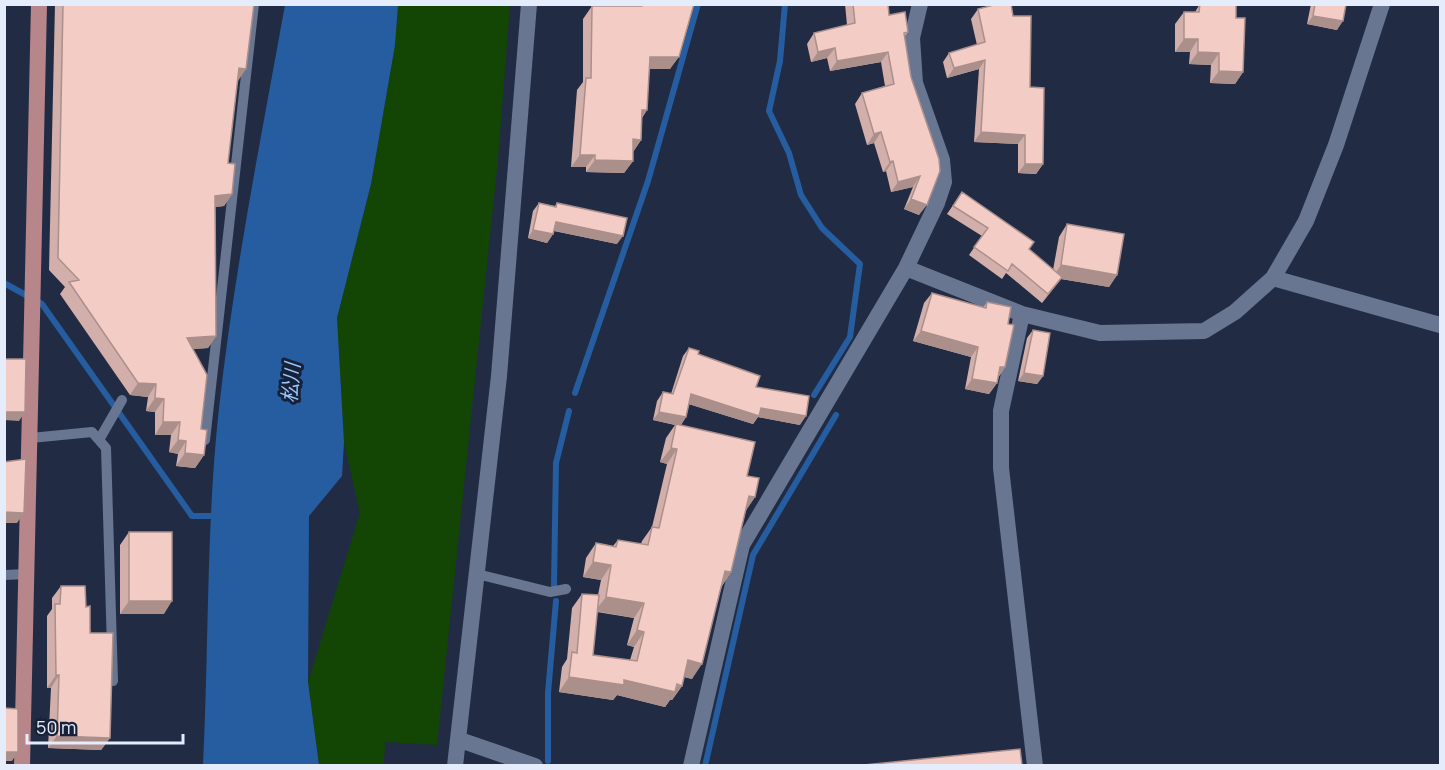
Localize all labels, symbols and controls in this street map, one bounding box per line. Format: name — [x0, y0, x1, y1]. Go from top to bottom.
water label: 松川 — [275, 360, 306, 404]
scale bar — [27, 707, 183, 745]
text: 50 m — [36, 715, 76, 739]

